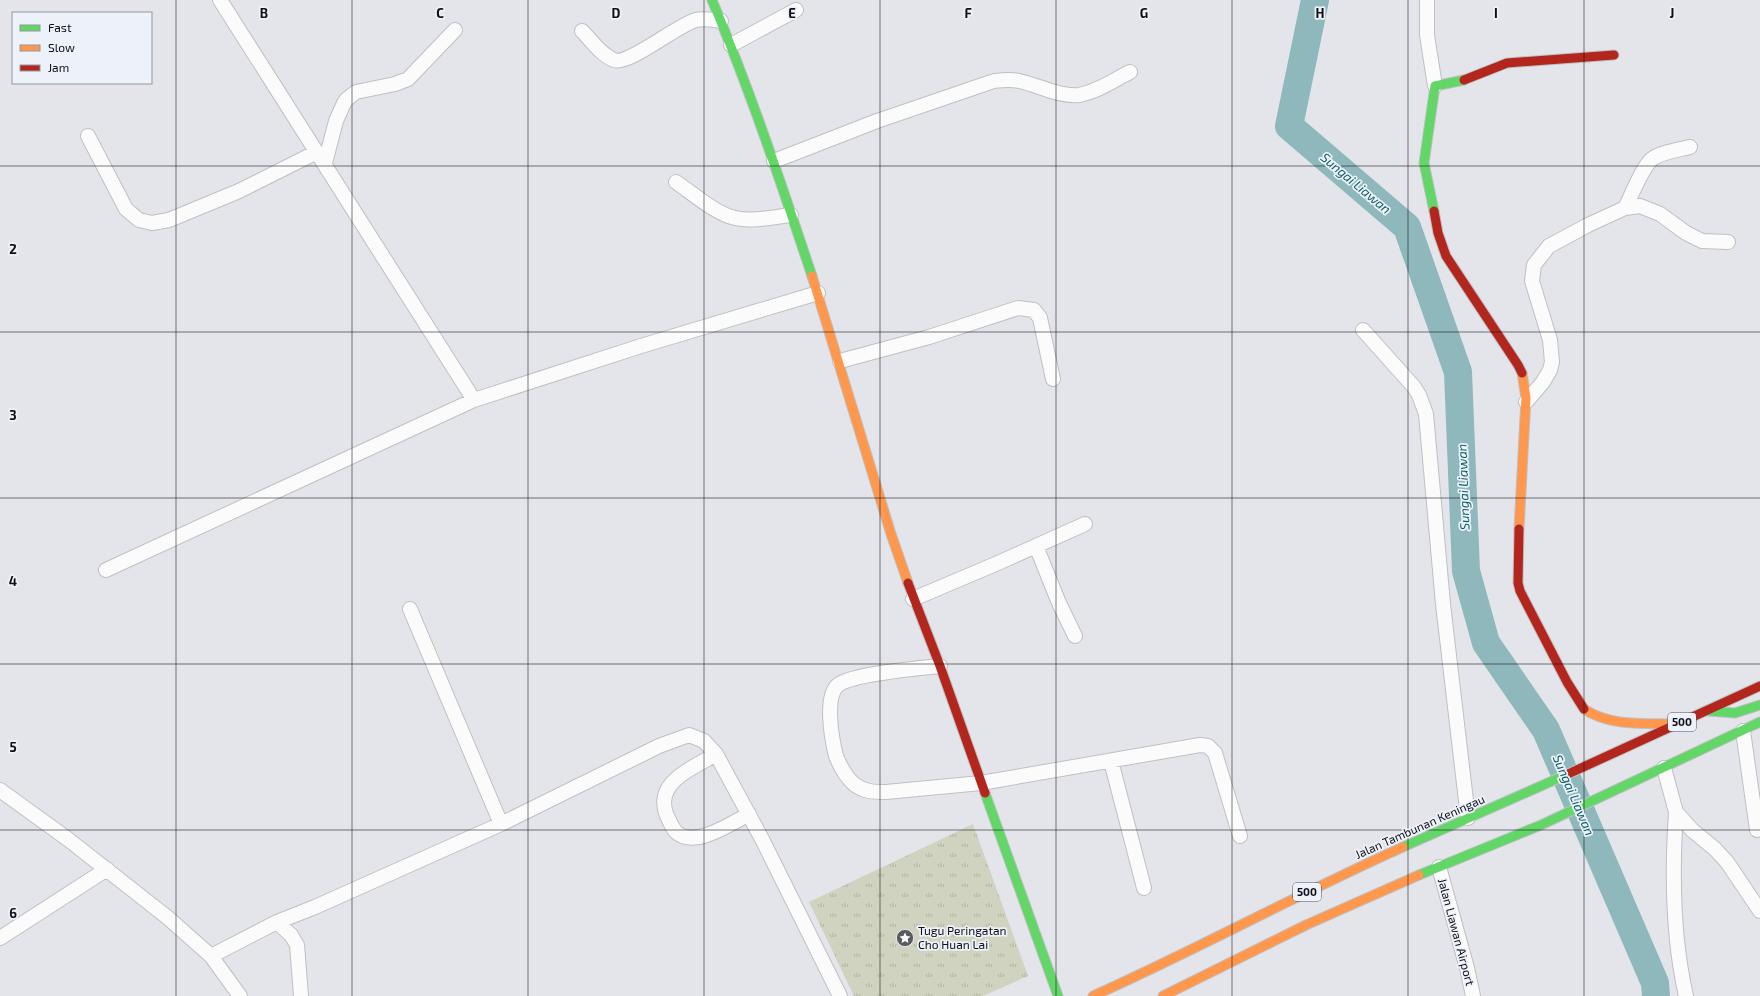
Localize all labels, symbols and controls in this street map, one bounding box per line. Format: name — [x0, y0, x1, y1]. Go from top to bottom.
text: B — [260, 5, 268, 21]
text: C — [436, 5, 444, 21]
text: D — [612, 5, 621, 21]
text: E — [788, 5, 796, 21]
text: F — [964, 5, 972, 21]
text: G — [1140, 5, 1148, 21]
text: H — [1316, 5, 1325, 21]
text: I — [1494, 5, 1498, 21]
text: J — [1670, 5, 1674, 21]
legend — [12, 12, 152, 84]
text: Fast — [48, 20, 72, 34]
text: Slow — [48, 40, 75, 54]
text: Jam — [48, 60, 69, 74]
water label: Sungai Liawan — [1318, 149, 1394, 217]
text: 2 — [9, 241, 17, 257]
text: 3 — [9, 407, 17, 423]
water label: Sungai Liawan — [1453, 444, 1473, 530]
text: 4 — [9, 573, 17, 589]
road number: 500 — [1668, 713, 1696, 731]
text: 5 — [9, 739, 17, 755]
water label: Sungai Liawan — [1550, 752, 1598, 838]
street label: Jalan Tambunan Keningau — [1353, 791, 1487, 861]
street label: Jalan Liawan Airport — [1436, 877, 1478, 987]
road number: 500 — [1293, 883, 1321, 901]
text: 6 — [9, 905, 17, 921]
place label: Tugu Peringatan Cho Huan Lai — [918, 923, 1007, 951]
place icon: Tugu Peringatan Cho Huan Lai — [895, 928, 915, 948]

